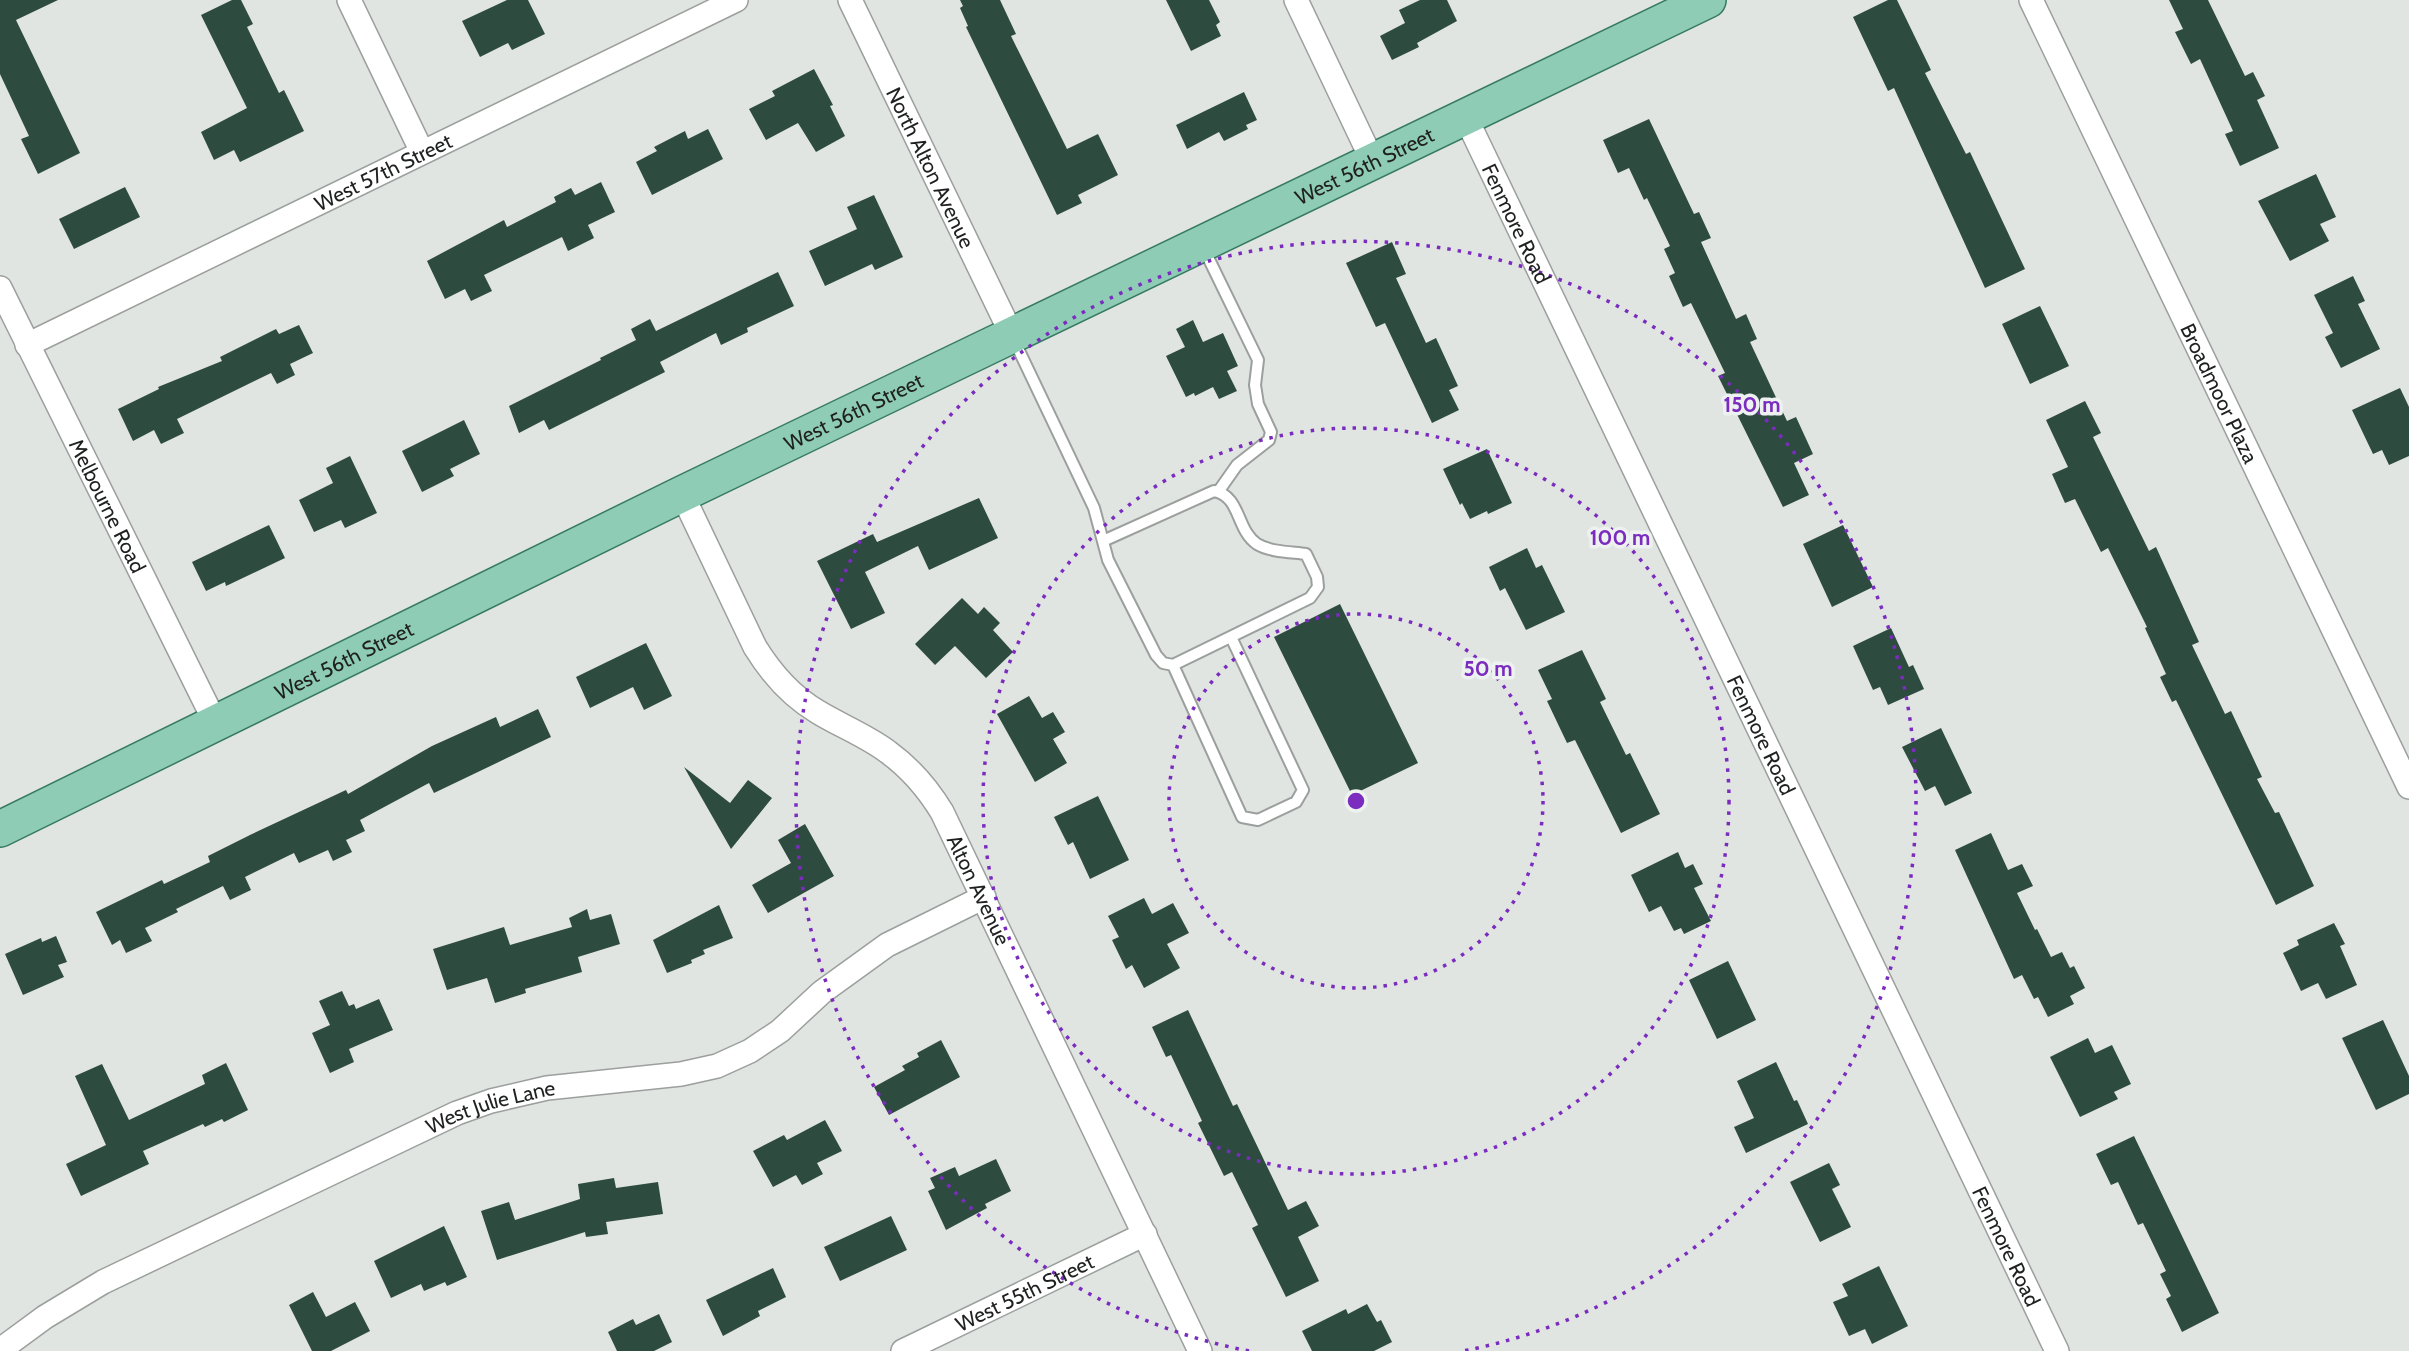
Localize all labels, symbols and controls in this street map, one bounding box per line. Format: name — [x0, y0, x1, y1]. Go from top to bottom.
street label: North Alton Avenue — [882, 83, 980, 252]
street label: West 56th Street — [1291, 122, 1438, 210]
street label: West 57th Street — [310, 128, 456, 216]
street label: Fenmore Road — [1477, 159, 1556, 288]
street label: Broadmoor Plaza — [2176, 319, 2264, 467]
street label: West 56th Street — [780, 368, 927, 455]
text: 150 m — [1724, 392, 1780, 417]
street label: Melbourne Road — [64, 435, 152, 577]
text: 100 m — [1590, 525, 1650, 550]
street label: West 56th Street — [271, 616, 417, 705]
text: 50 m — [1463, 656, 1513, 681]
street label: Fenmore Road — [1722, 671, 1801, 799]
centre of rings — [1344, 789, 1368, 813]
street label: Alton Avenue — [942, 831, 1016, 949]
street label: West Julie Lane — [422, 1075, 556, 1139]
street label: Fenmore Road — [1967, 1182, 2046, 1310]
street label: West 55th Street — [951, 1248, 1098, 1336]

